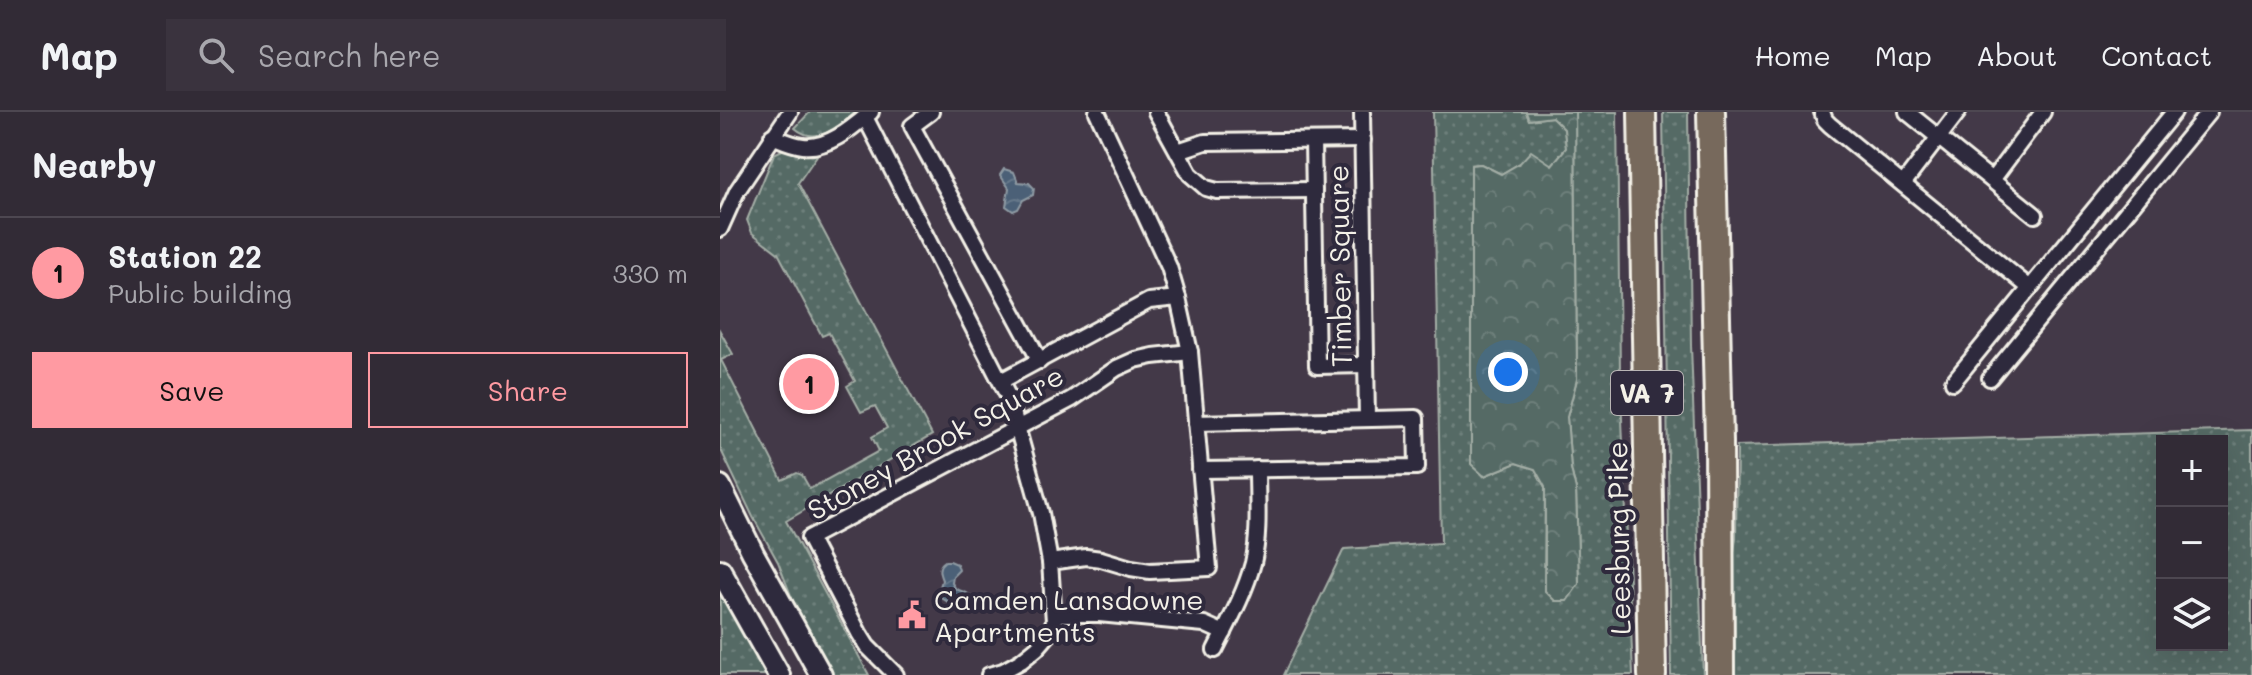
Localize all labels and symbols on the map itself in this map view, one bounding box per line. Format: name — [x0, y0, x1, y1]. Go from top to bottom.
street label: Timber Square — [1319, 164, 1359, 368]
your location — [1488, 352, 1528, 392]
pin: 1 — [783, 354, 835, 414]
street label: Stoney Brook Square — [801, 357, 1069, 527]
road number: VA 7 — [1611, 371, 1683, 415]
street label: Leesburg Pike — [1598, 441, 1638, 635]
place label: Camden Lansdowne Apartments — [934, 581, 1204, 649]
public building icon: Camden Lansdowne Apartments — [897, 600, 927, 630]

